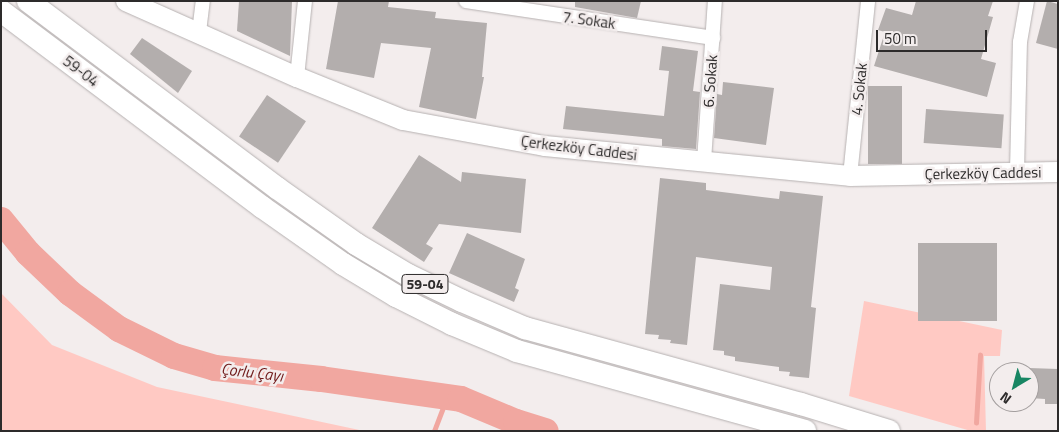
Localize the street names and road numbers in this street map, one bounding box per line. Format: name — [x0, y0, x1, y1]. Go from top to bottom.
street label: 7. Sokak — [562, 7, 616, 33]
street label: 59-04 — [60, 52, 102, 90]
street label: 6. Sokak — [699, 54, 721, 108]
street label: 4. Sokak — [847, 62, 871, 116]
street label: Çerkezköy Caddesi — [520, 132, 638, 164]
street label: Çerkezköy Caddesi — [924, 163, 1042, 183]
road number: 59-04 — [401, 272, 449, 296]

